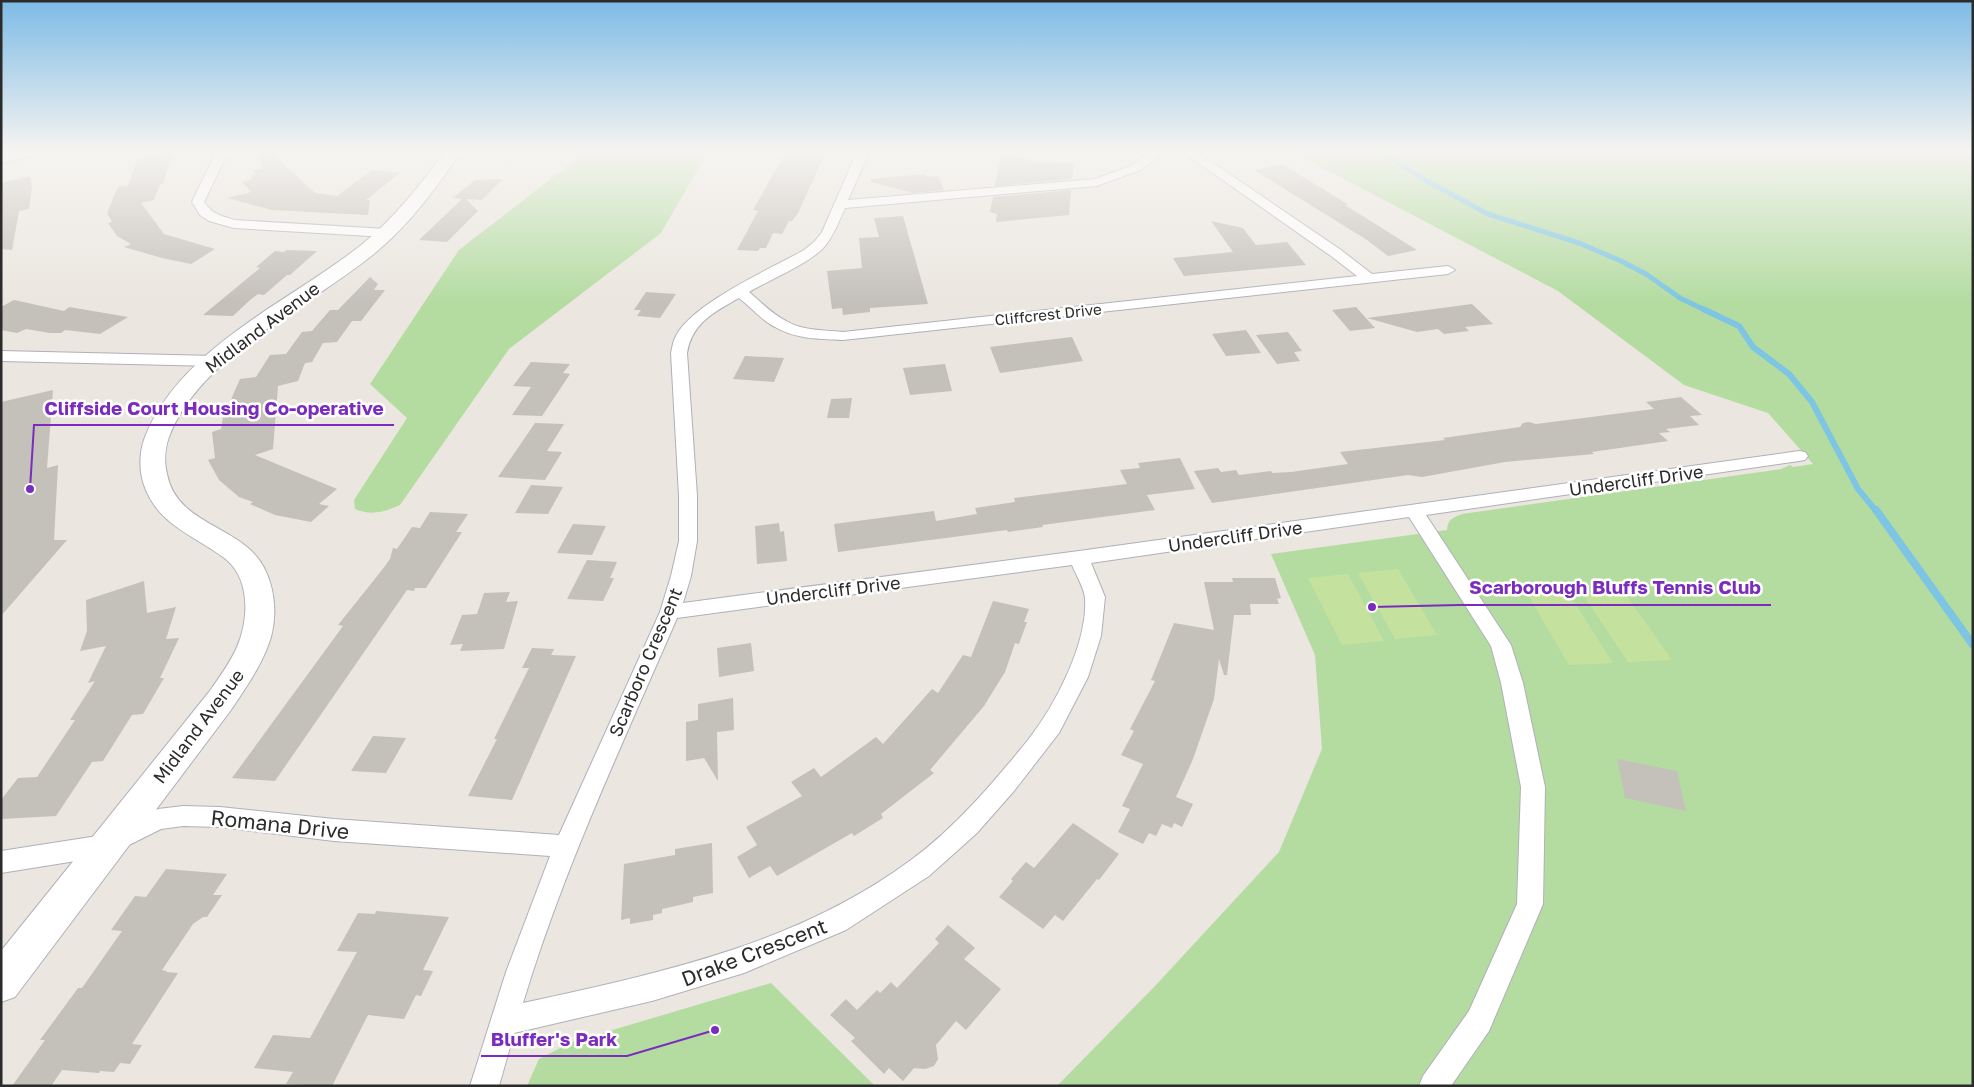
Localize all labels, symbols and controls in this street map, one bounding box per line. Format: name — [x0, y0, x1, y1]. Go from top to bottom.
street label: Midland Avenue — [200, 277, 324, 377]
street label: Cliffcrest Drive — [994, 299, 1103, 329]
callout: Cliffside Court Housing Co-operative — [34, 391, 394, 425]
text: Cliffside Court Housing Co-operative — [44, 396, 384, 419]
street label: Undercliff Drive — [1567, 460, 1705, 500]
street label: Undercliff Drive — [1166, 516, 1304, 556]
street label: Undercliff Drive — [764, 571, 902, 609]
callout: Scarborough Bluffs Tennis Club — [1459, 571, 1771, 605]
text: Scarborough Bluffs Tennis Club — [1469, 575, 1761, 598]
street label: Scarboro Crescent — [604, 584, 686, 740]
street label: Midland Avenue — [148, 664, 248, 788]
street label: Romana Drive — [209, 804, 351, 844]
street label: Drake Crescent — [678, 912, 830, 992]
callout: Bluffer's Park — [481, 1022, 627, 1056]
text: Bluffer's Park — [491, 1027, 617, 1050]

